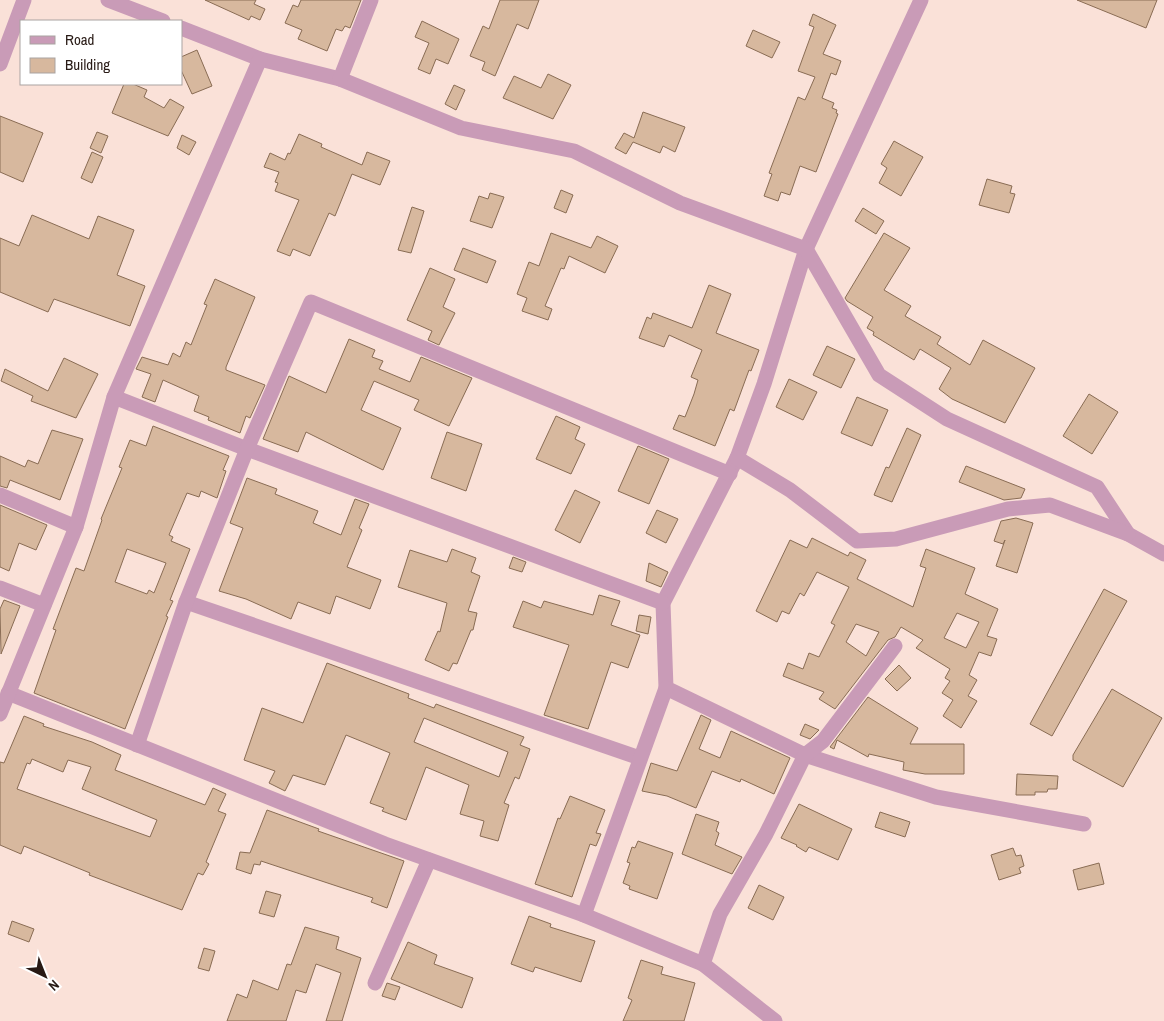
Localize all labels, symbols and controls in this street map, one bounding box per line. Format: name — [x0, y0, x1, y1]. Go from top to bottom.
legend — [20, 20, 182, 85]
text: Road — [65, 29, 94, 50]
text: Building — [65, 54, 110, 75]
north arrow — [20, 951, 70, 1001]
text: N — [45, 976, 63, 995]

